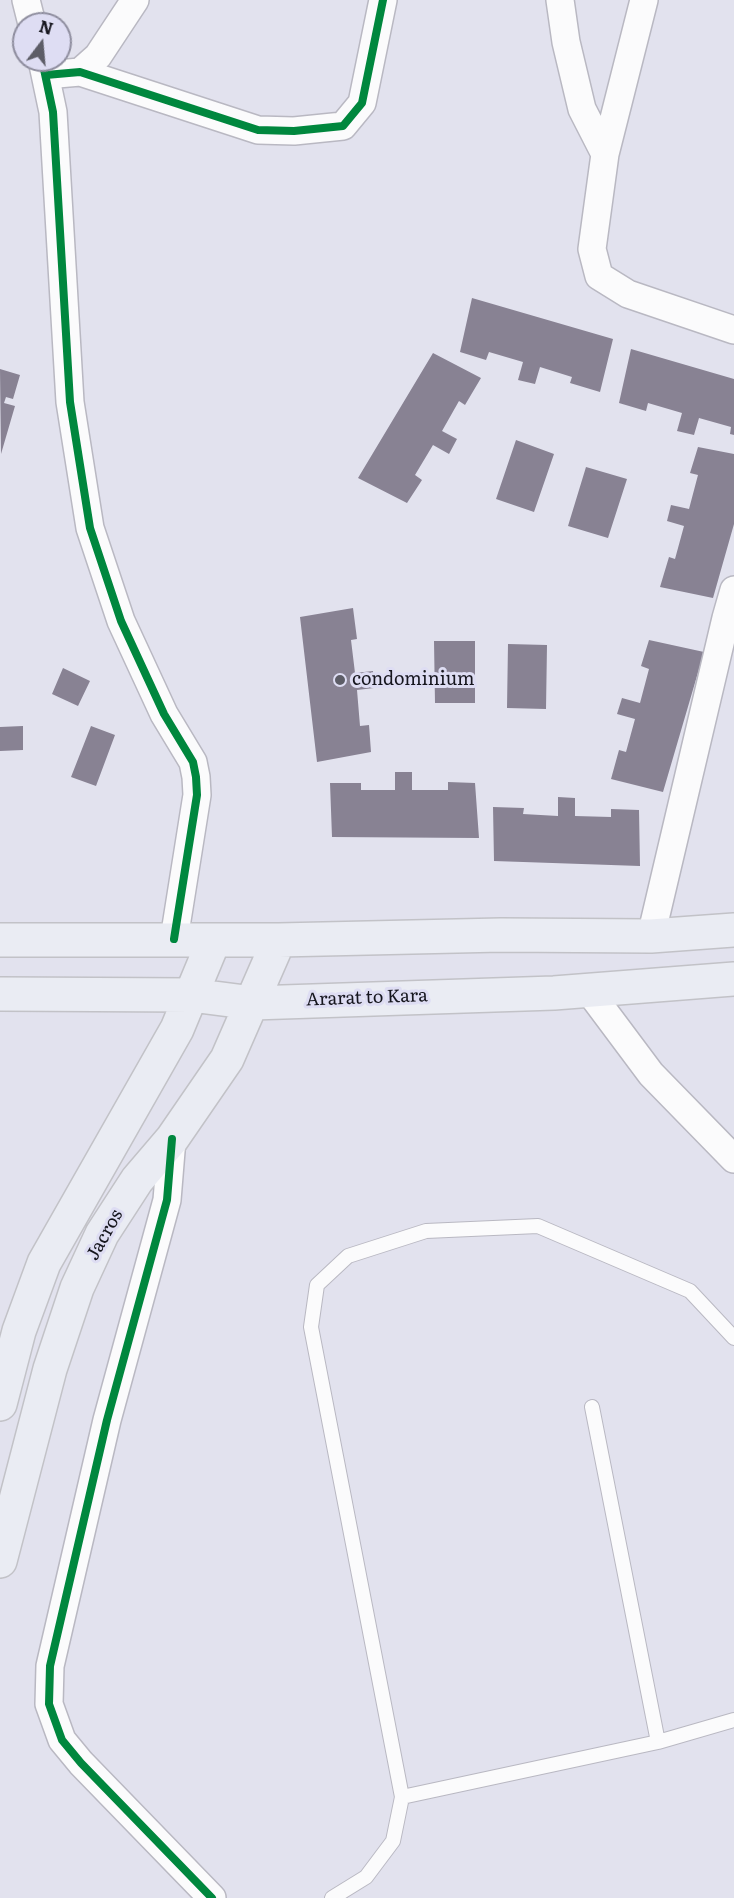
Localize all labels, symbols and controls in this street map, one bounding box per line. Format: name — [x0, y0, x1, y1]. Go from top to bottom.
north arrow — [12, 12, 72, 72]
text: N — [37, 13, 56, 40]
place label: condominium — [352, 669, 475, 691]
marker: condominium — [333, 673, 347, 687]
street label: Ararat to Kara — [306, 985, 428, 1011]
street label: Jacros — [82, 1206, 128, 1264]

